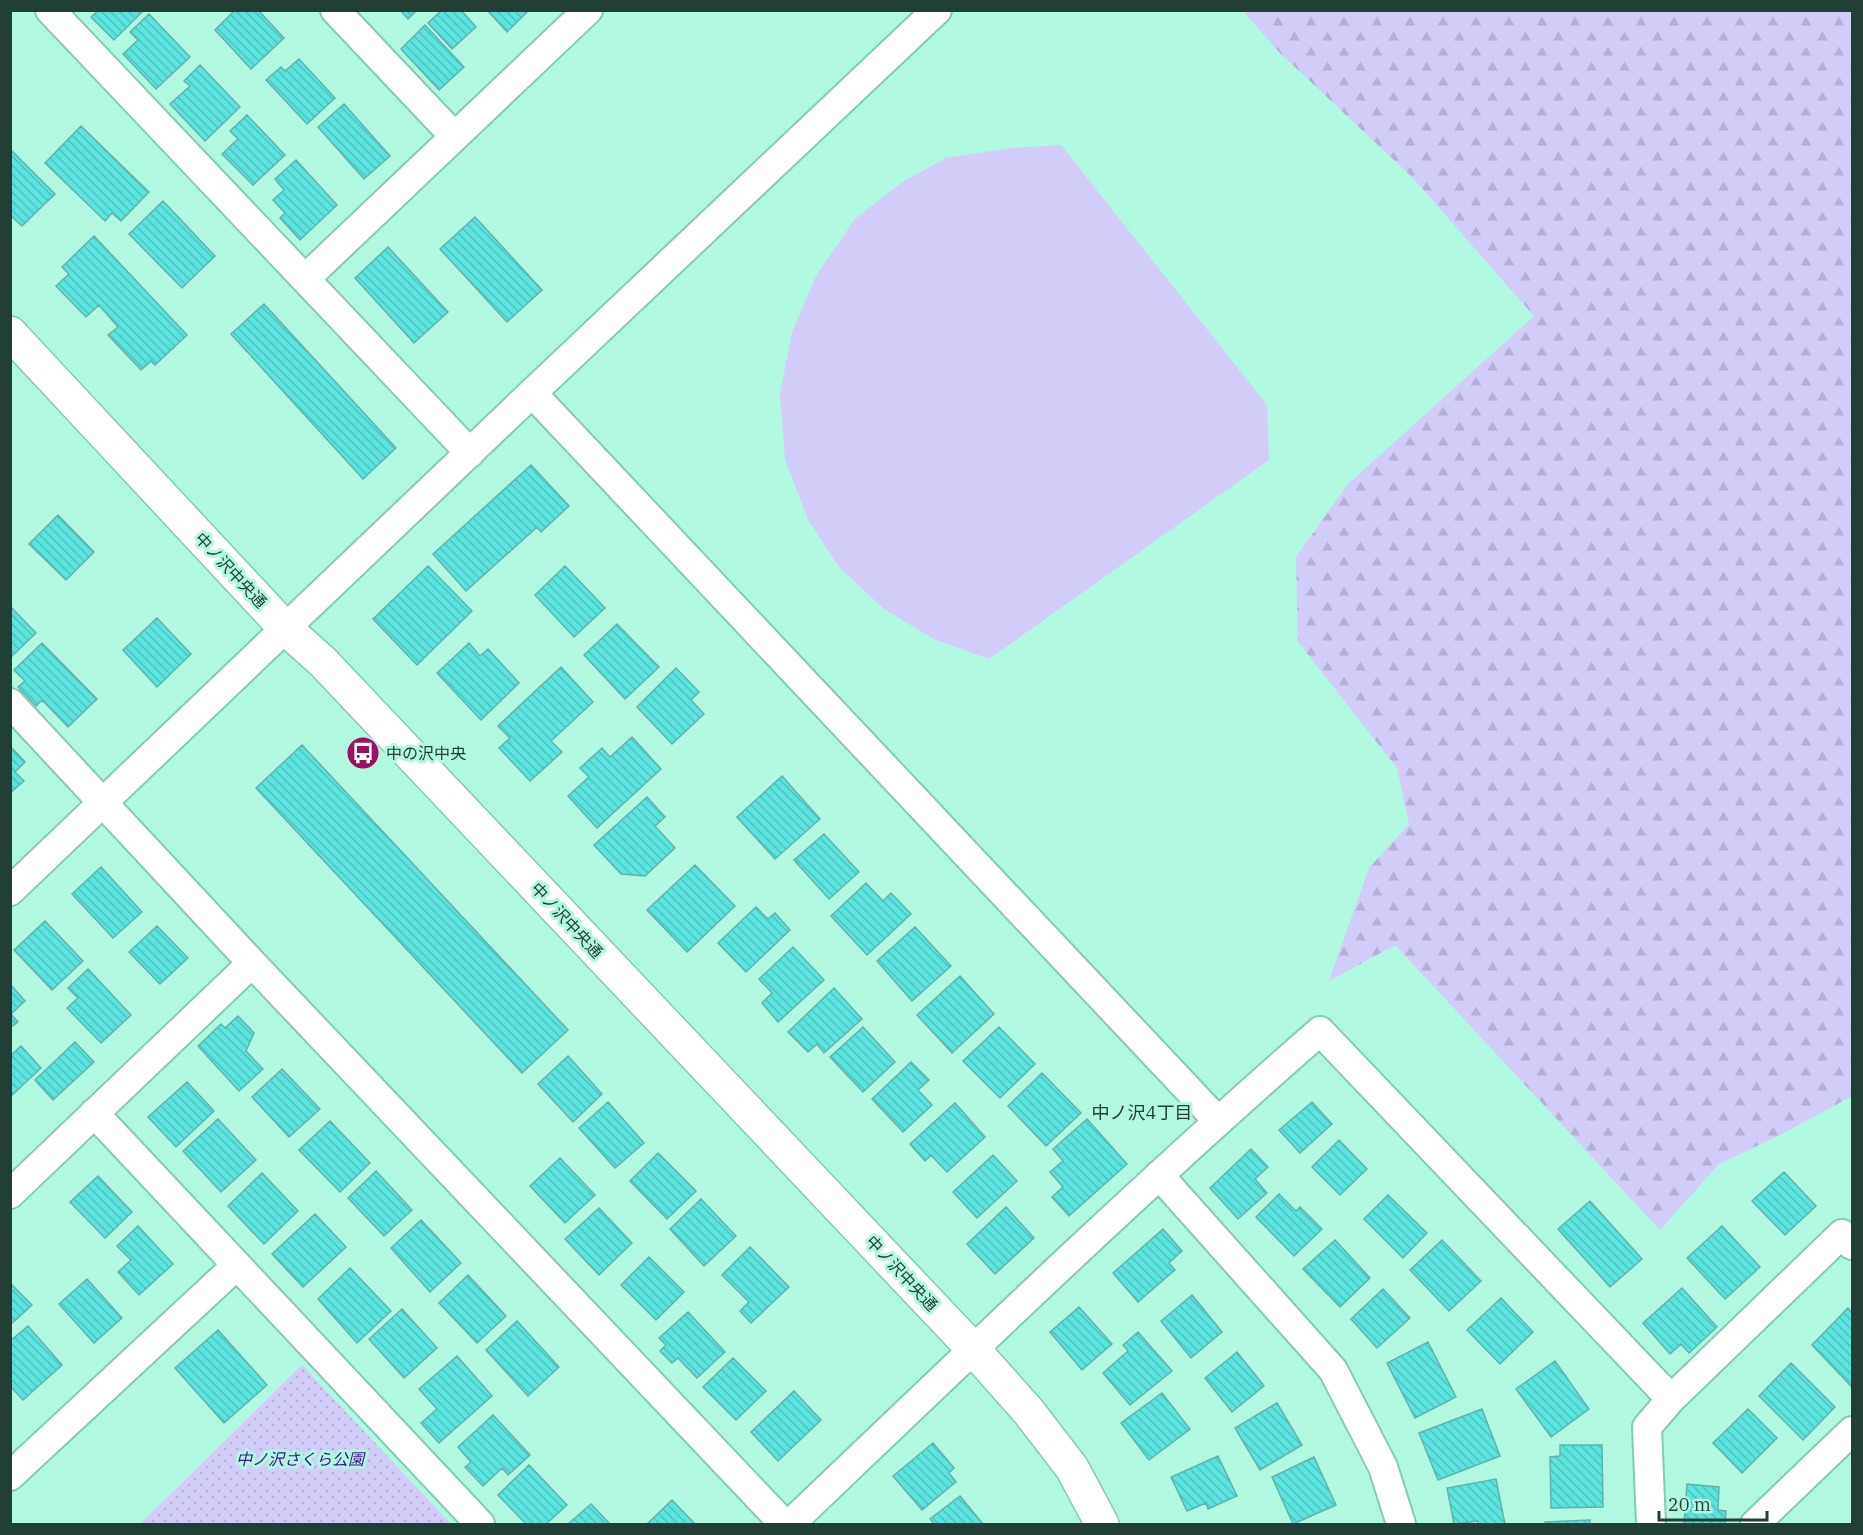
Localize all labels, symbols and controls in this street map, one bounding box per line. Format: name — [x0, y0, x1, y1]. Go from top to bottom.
street label: 中ノ沢中央通 — [191, 528, 271, 612]
bus stop icon: 中の沢中央 — [345, 735, 381, 771]
place label: 中の沢中央 — [386, 743, 466, 763]
street label: 中ノ沢中央通 — [527, 878, 607, 962]
district label: 中ノ沢4丁目 — [1092, 1101, 1192, 1124]
street label: 中ノ沢中央通 — [862, 1231, 942, 1315]
park label: 中ノ沢さくら公園 — [236, 1449, 366, 1469]
scale bar — [1659, 1484, 1767, 1522]
text: 20 m — [1668, 1493, 1711, 1516]

